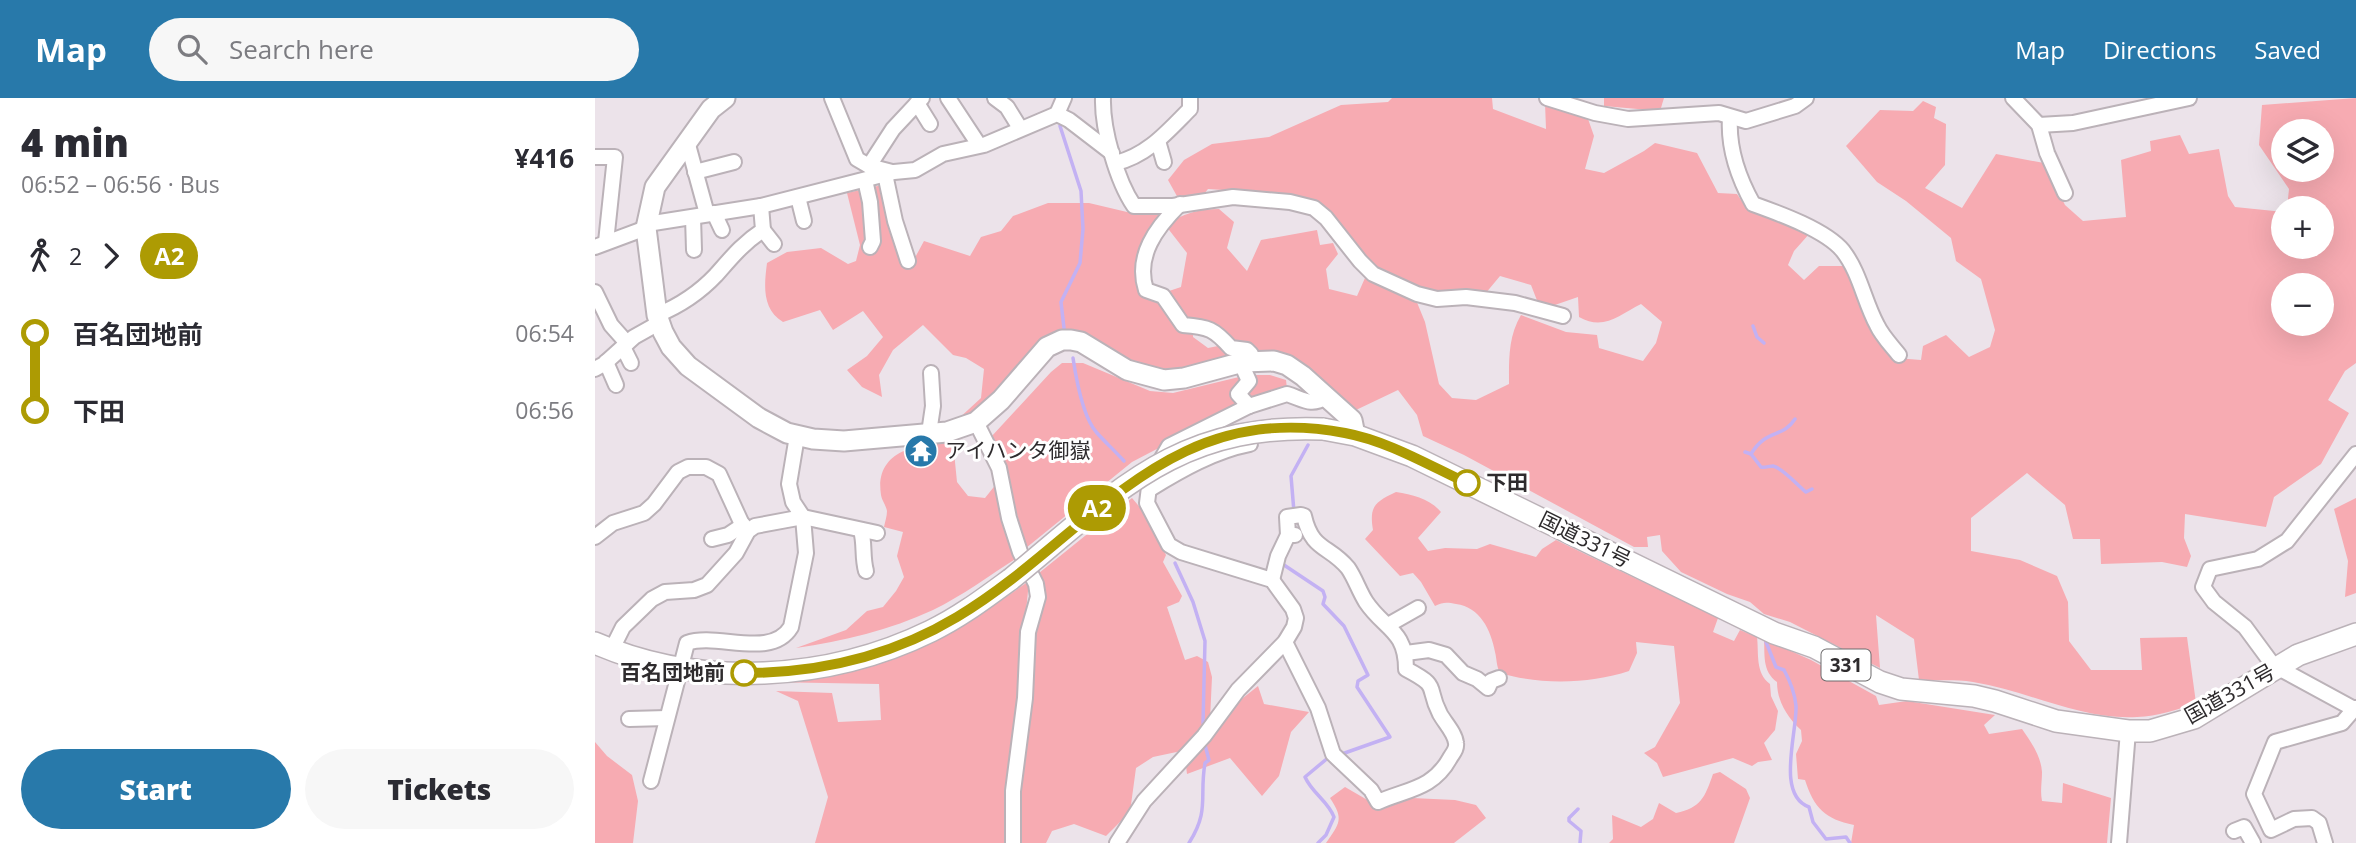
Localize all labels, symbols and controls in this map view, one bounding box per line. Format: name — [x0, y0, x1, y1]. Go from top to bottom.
search box — [149, 18, 639, 81]
text: Map — [35, 27, 107, 72]
icon: search — [173, 30, 211, 68]
text: Search here — [229, 31, 374, 67]
text: Map — [2015, 33, 2065, 66]
text: Directions — [2103, 33, 2216, 66]
text: Saved — [2254, 33, 2321, 66]
text: 4 min — [21, 116, 129, 168]
map controls — [2271, 119, 2334, 336]
button: layers — [2271, 119, 2334, 182]
text: ¥416 — [515, 140, 574, 176]
text: 06:52 – 06:56 · Bus — [21, 168, 220, 200]
button: + — [2271, 196, 2334, 259]
icon: walk — [21, 237, 59, 275]
icon: forward — [92, 237, 130, 275]
text: A2 — [154, 239, 184, 272]
text: 2 — [69, 240, 82, 272]
button: − — [2271, 273, 2334, 336]
text: 百名団地前 — [73, 316, 203, 352]
text: 06:54 — [515, 317, 574, 349]
text: 下田 — [73, 393, 125, 429]
text: 06:56 — [515, 394, 574, 426]
temple icon: アイハンタ御嶽 — [902, 432, 940, 470]
place label: アイハンタ御嶽 — [945, 436, 1091, 464]
place label: 下田 — [1486, 468, 1528, 496]
marker: 下田 — [1454, 470, 1480, 496]
line badge: A2 — [1065, 485, 1129, 531]
text: A2 — [1082, 491, 1112, 524]
street label: 国道331号 — [1535, 505, 1636, 573]
road number: 331 — [1821, 650, 1871, 680]
street label: 国道331号 — [2179, 657, 2280, 729]
place label: 百名団地前 — [620, 658, 725, 686]
marker: 百名団地前 — [731, 660, 757, 686]
button: Start — [21, 749, 291, 829]
button: Tickets — [305, 749, 574, 829]

